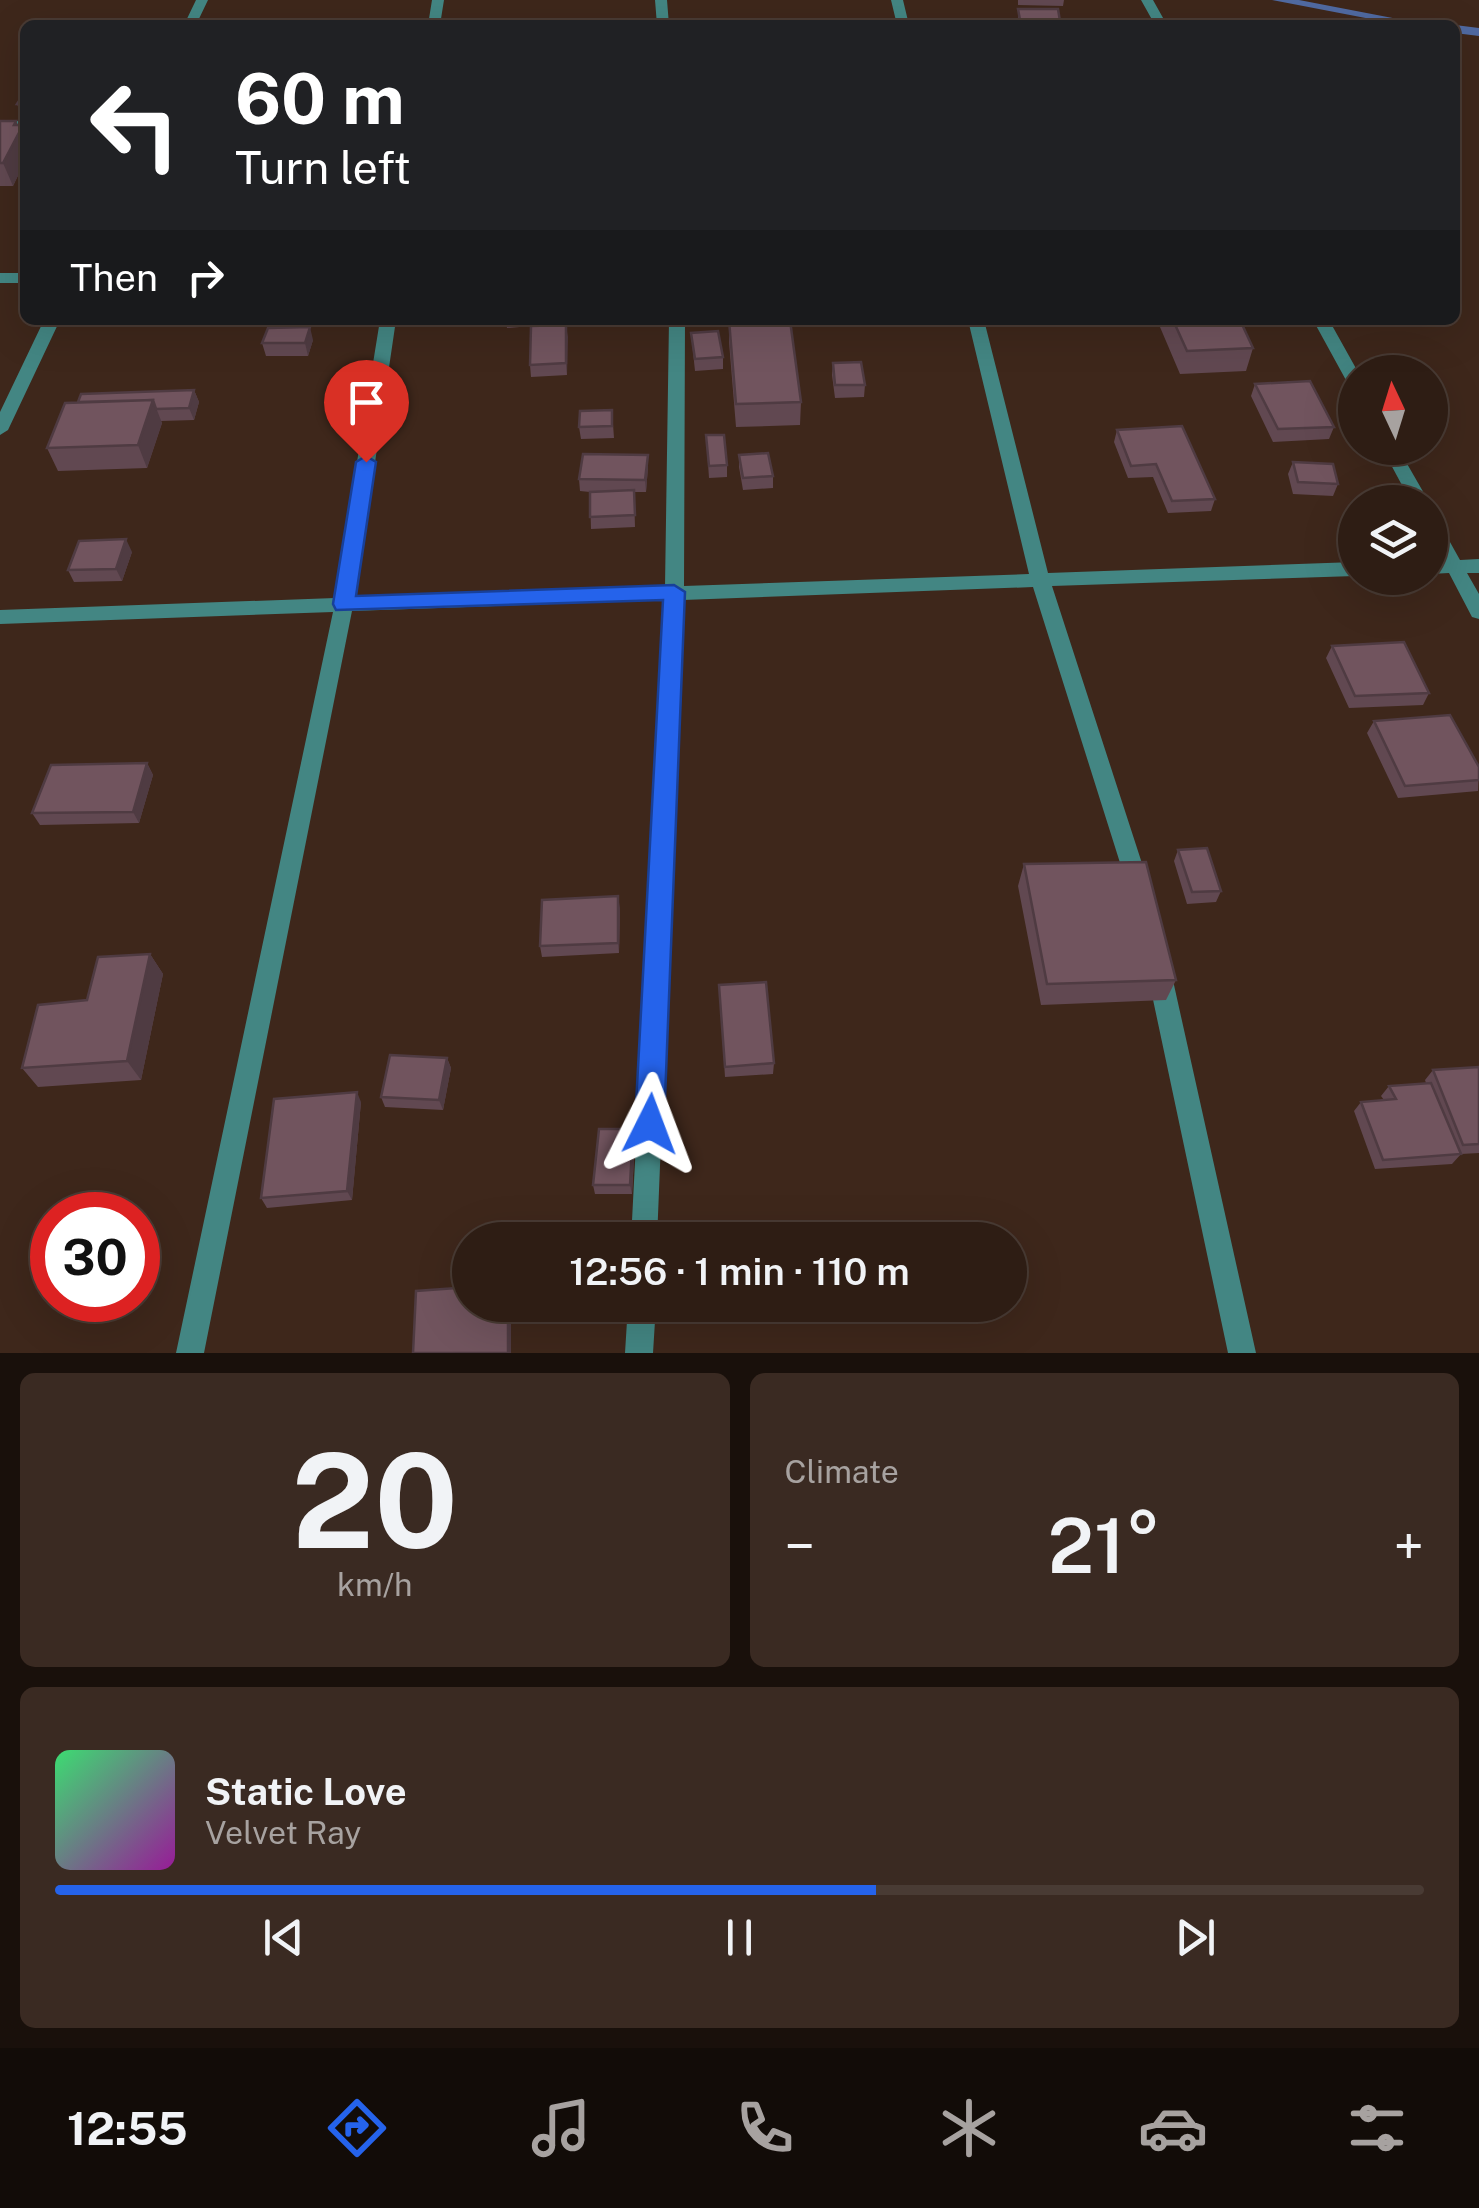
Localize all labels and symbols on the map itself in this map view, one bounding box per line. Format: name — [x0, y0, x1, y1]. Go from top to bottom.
north arrow — [1338, 355, 1448, 465]
pin — [324, 360, 409, 463]
position arrow — [598, 1072, 702, 1176]
speed limit sign: 30 — [30, 1192, 160, 1322]

